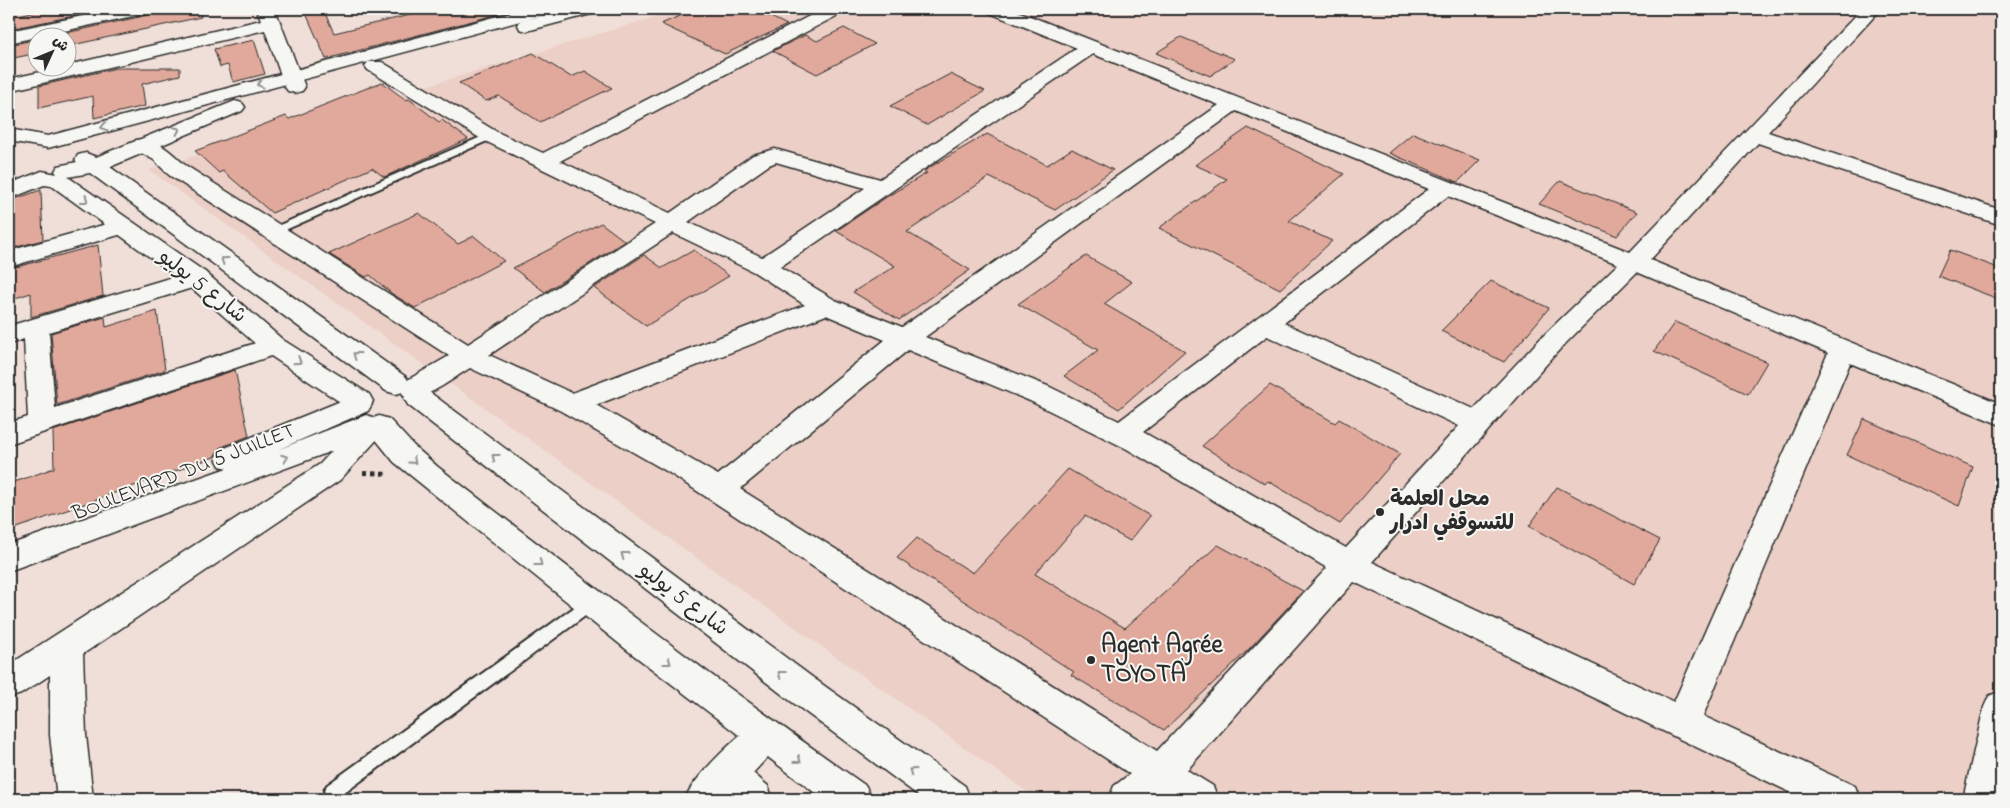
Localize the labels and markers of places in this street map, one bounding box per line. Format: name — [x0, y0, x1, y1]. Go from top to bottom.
place label: محل العلمة للتسوقفي ادرار — [1388, 485, 1514, 541]
marker: محل العلمة للتسوقفي ادرار — [1374, 506, 1386, 518]
place label: Agent Agrée TOYOTA — [1101, 628, 1223, 693]
marker: Agent Agrée TOYOTA — [1085, 654, 1097, 666]

